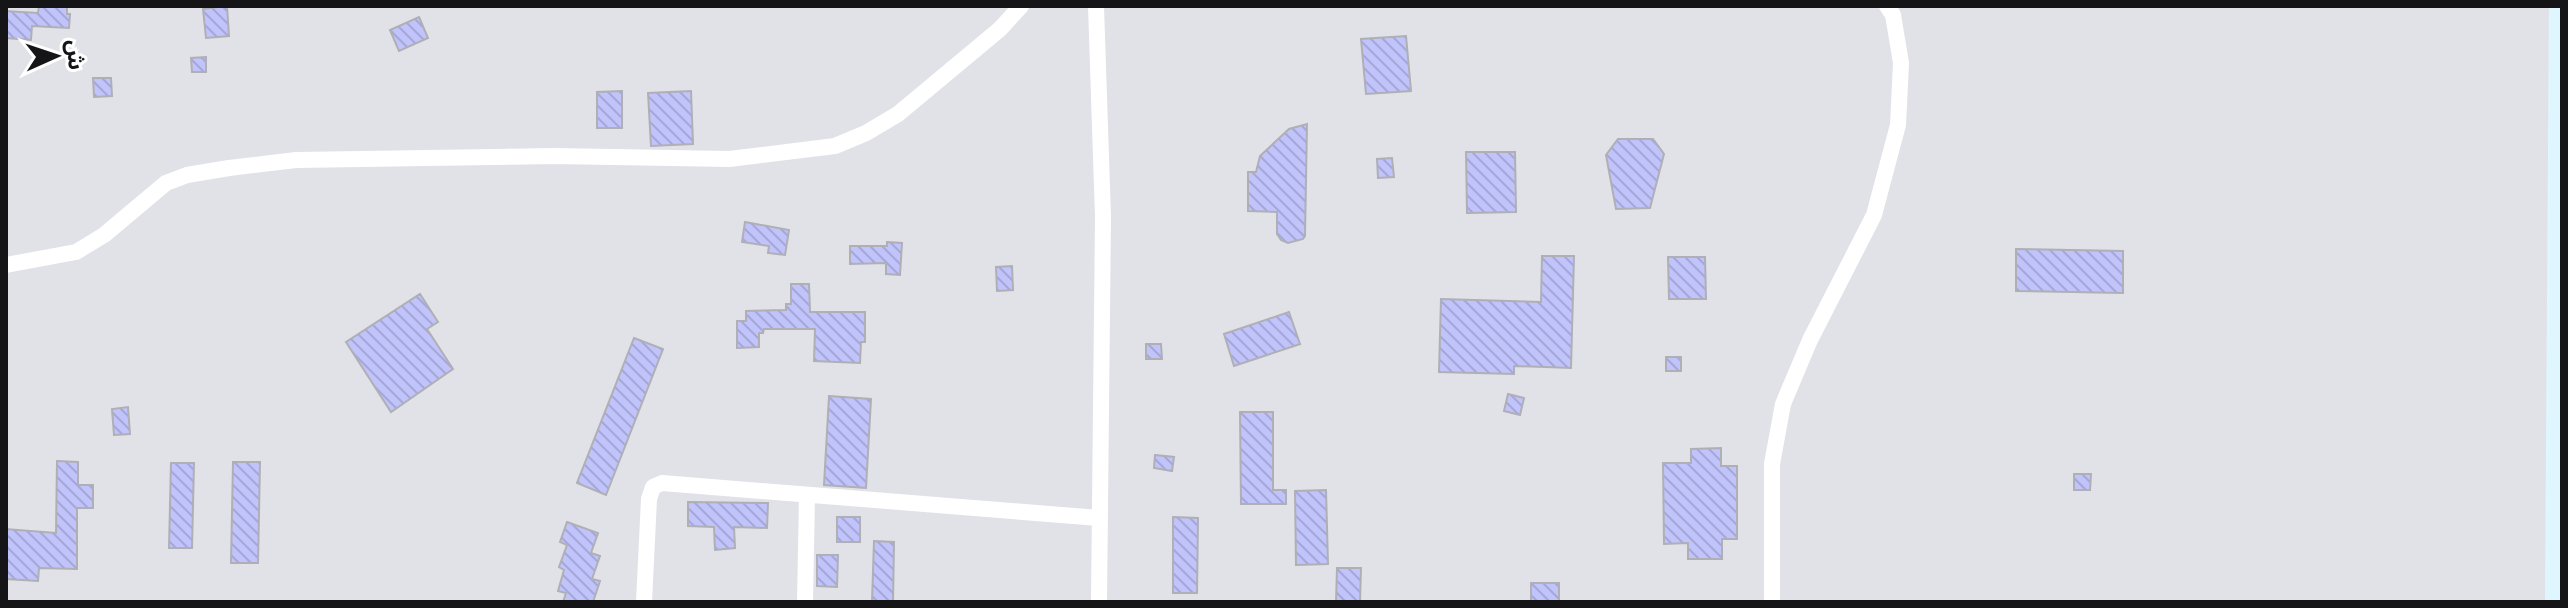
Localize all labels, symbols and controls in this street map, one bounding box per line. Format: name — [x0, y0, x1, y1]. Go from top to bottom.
north arrow — [16, 16, 96, 96]
text: ش — [62, 39, 90, 71]

